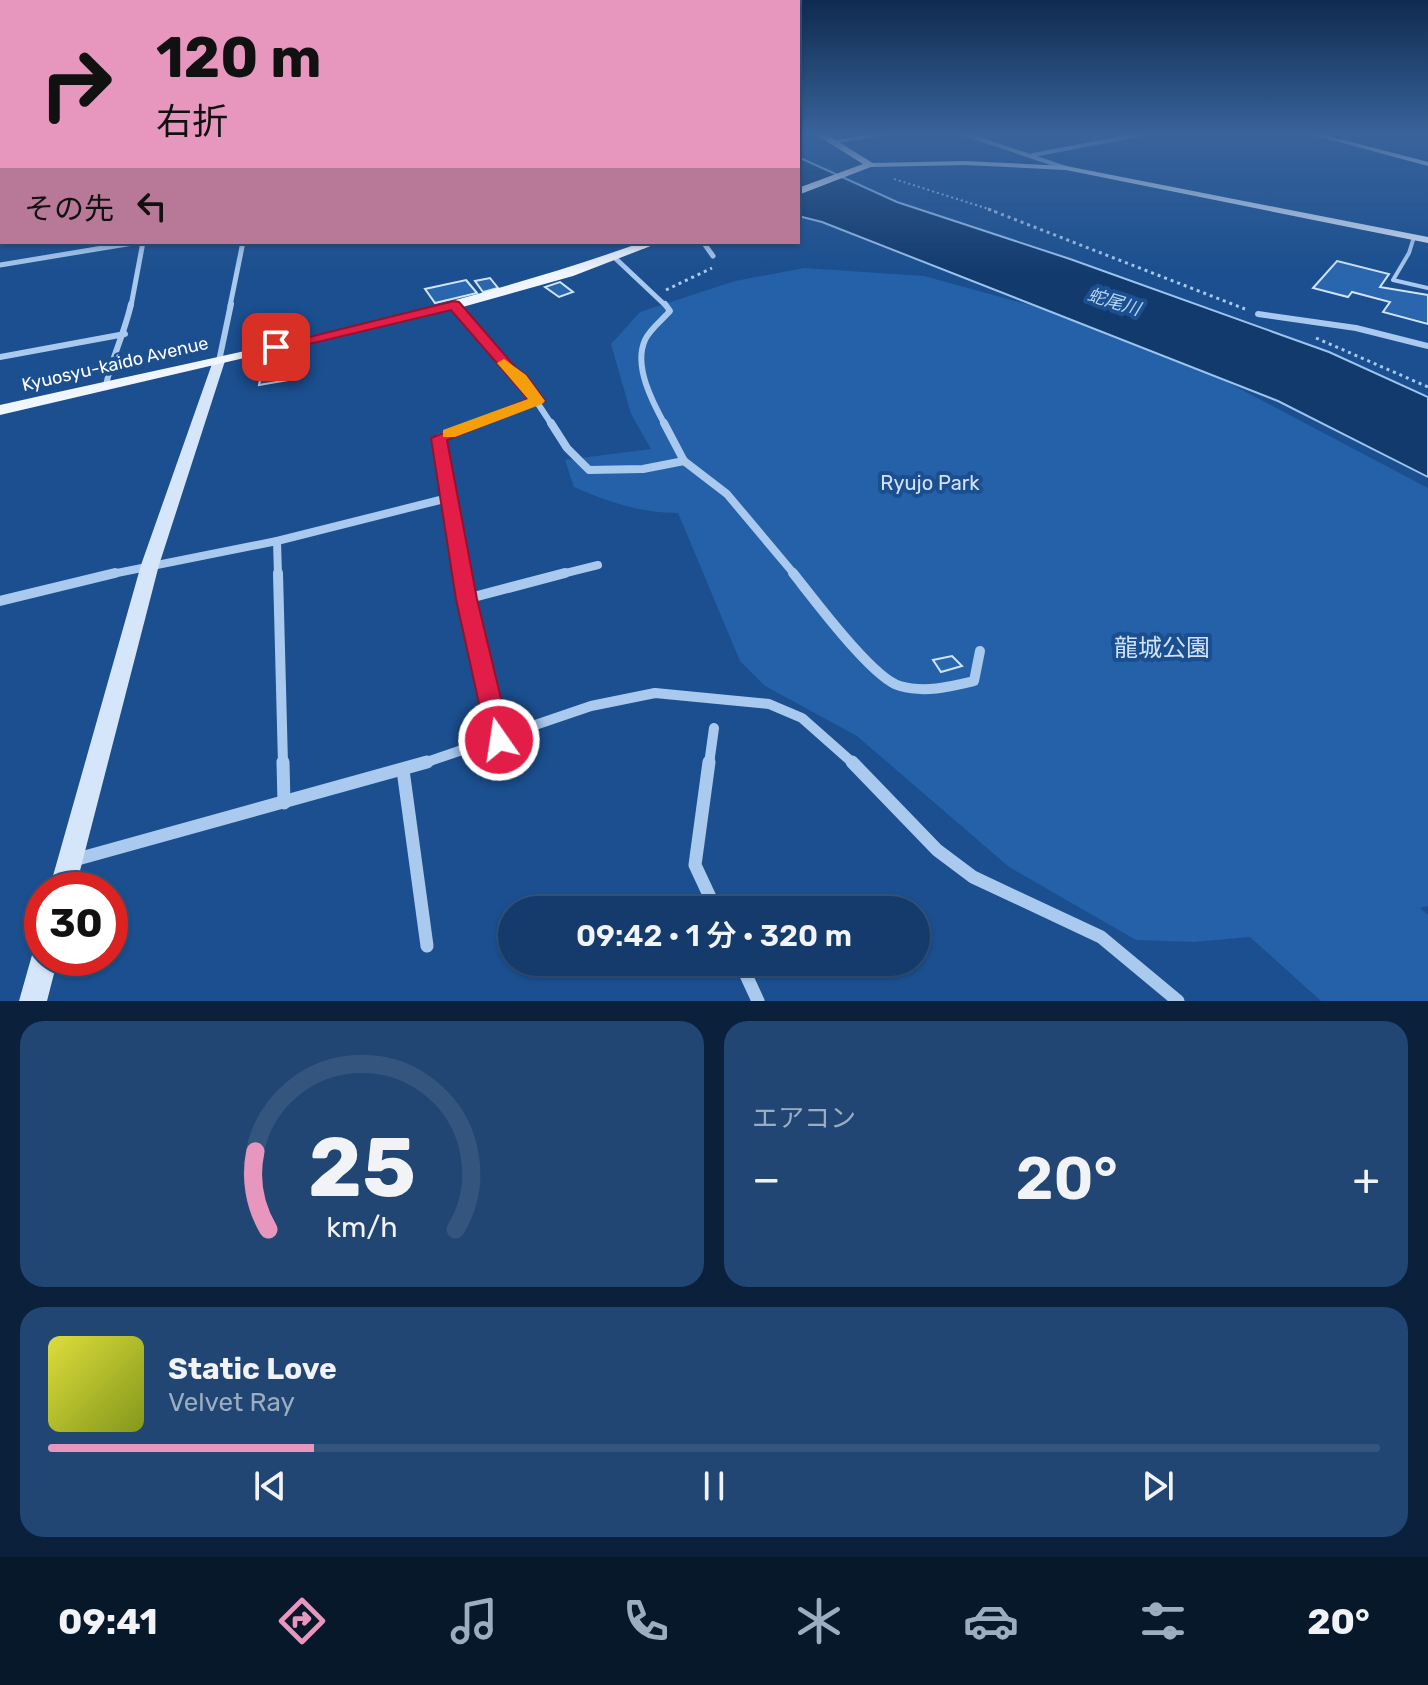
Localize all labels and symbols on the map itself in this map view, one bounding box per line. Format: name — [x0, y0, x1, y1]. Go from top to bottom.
water label: 蛇尾川 — [1085, 284, 1145, 321]
pin — [242, 313, 310, 381]
street label: Kyuosyu-kaido Avenue — [20, 332, 210, 396]
park label: Ryujo Park — [880, 471, 980, 495]
park label: 龍城公園 — [1114, 634, 1210, 662]
position arrow — [457, 698, 541, 782]
speed limit sign: 30 — [24, 872, 128, 976]

